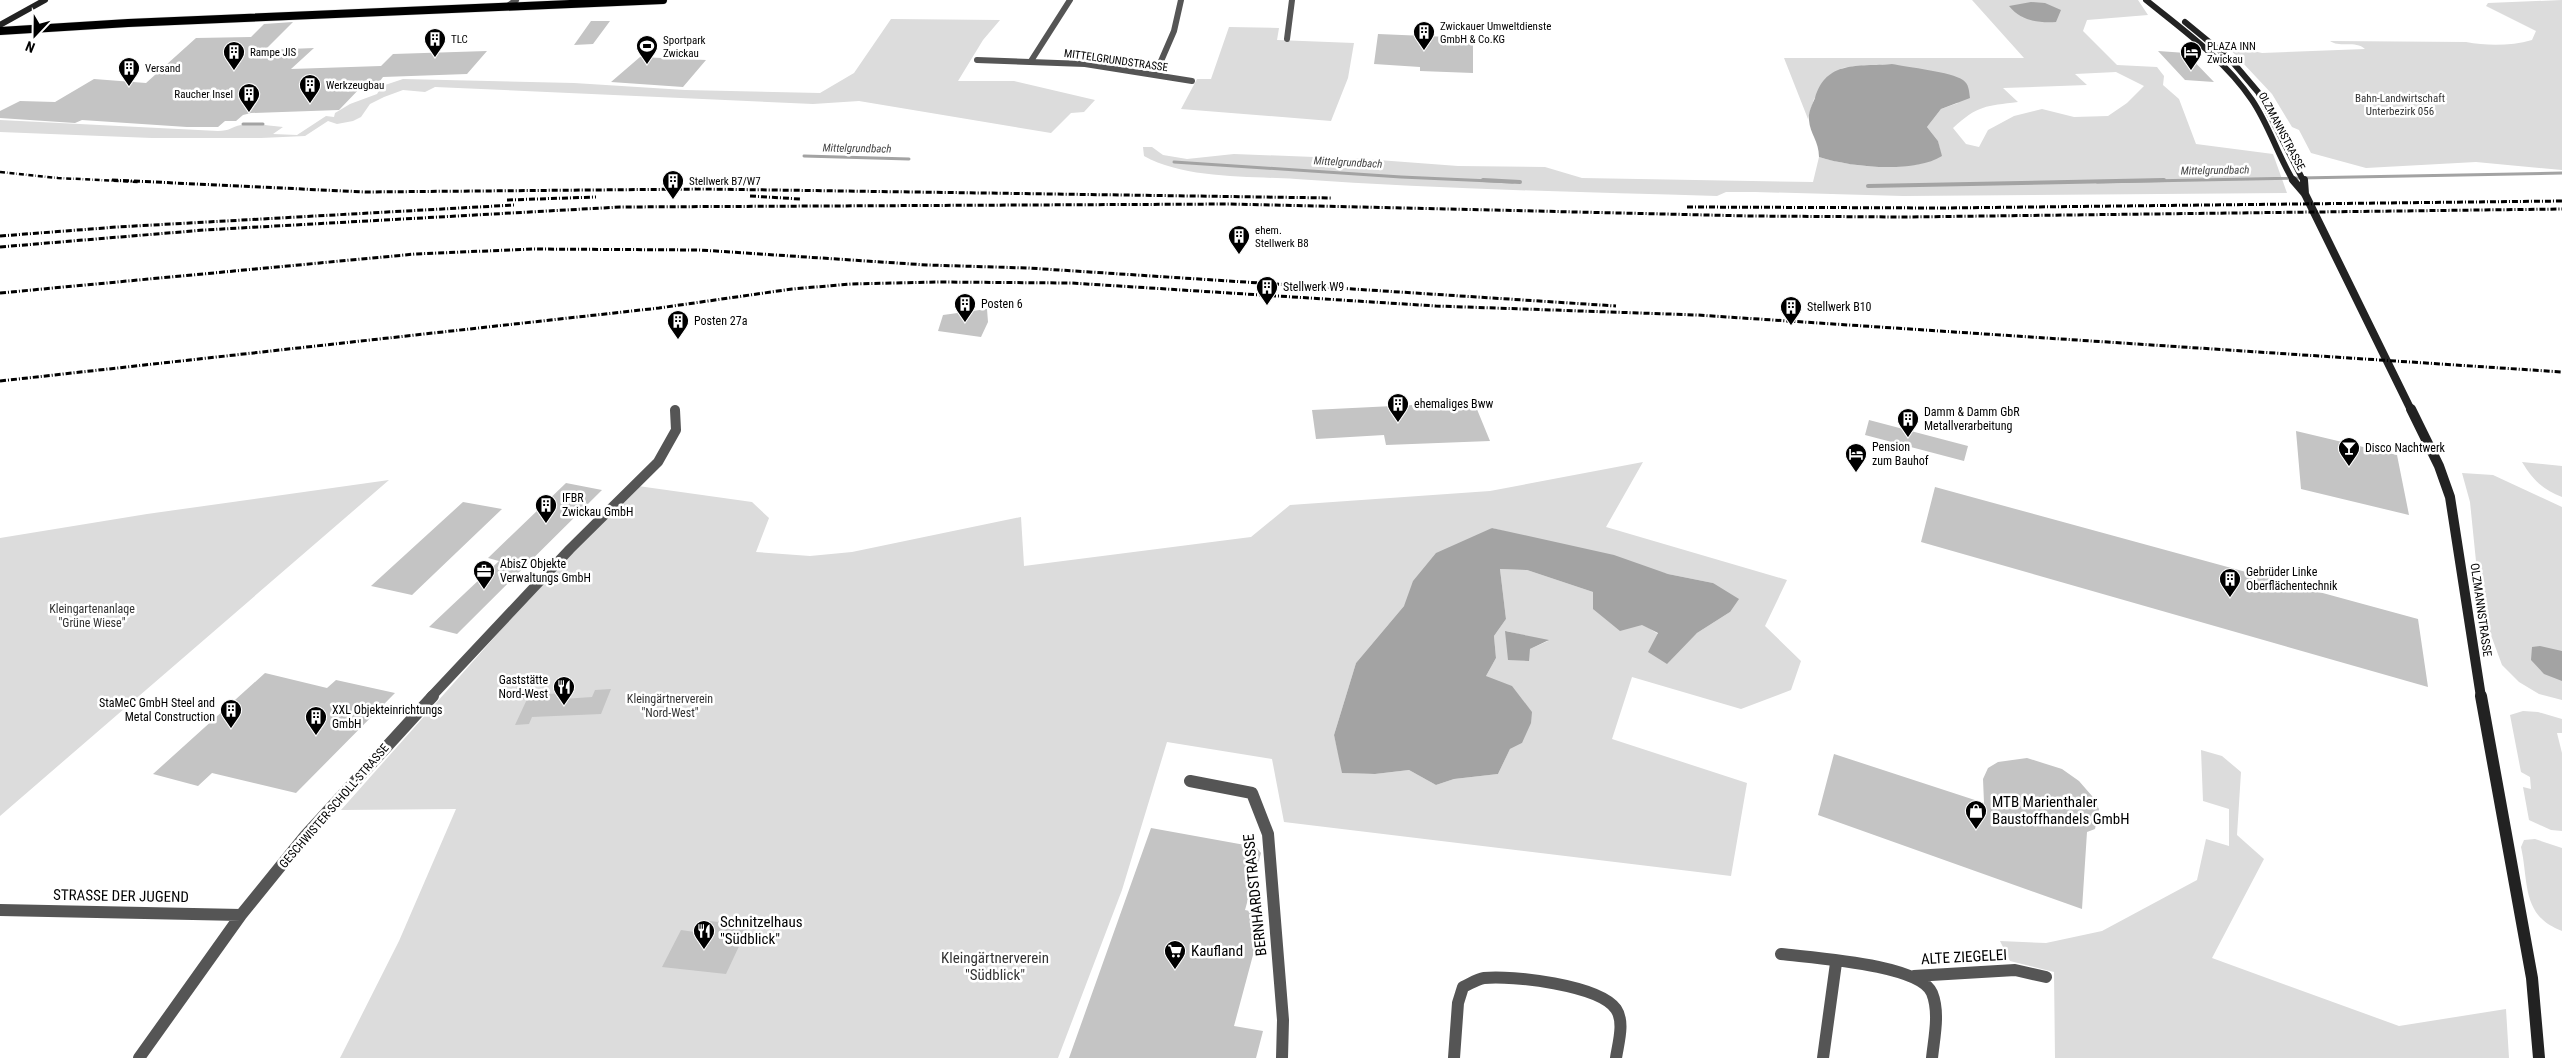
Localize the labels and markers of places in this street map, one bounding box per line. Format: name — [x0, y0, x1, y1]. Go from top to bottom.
building icon: Zwickauer Umweltdienste GmbH & Co.KG — [1412, 20, 1436, 51]
place label: Zwickauer Umweltdienste GmbH & Co.KG — [1440, 20, 1551, 46]
building icon: TLC — [423, 27, 447, 58]
place label: TLC — [451, 33, 468, 46]
sports icon: Sportpark Zwickau — [635, 34, 659, 65]
place label: Sportpark Zwickau — [663, 34, 706, 60]
building icon: Rampe JIS — [222, 40, 246, 71]
hotel icon: PLAZA INN Zwickau — [2179, 40, 2203, 71]
place label: PLAZA INN Zwickau — [2207, 40, 2256, 66]
place label: Rampe JIS — [250, 46, 297, 59]
building icon: Versand — [117, 56, 141, 87]
place label: Versand — [145, 62, 181, 75]
building icon: Werkzeugbau — [298, 73, 322, 104]
place label: Werkzeugbau — [326, 79, 384, 92]
building icon: Raucher Insel — [237, 82, 261, 113]
place label: Raucher Insel — [174, 88, 233, 101]
building icon: Stellwerk B7/W7 — [661, 169, 685, 200]
place label: Stellwerk B7/W7 — [689, 175, 761, 188]
building icon: ehem. Stellwerk B8 — [1227, 224, 1251, 255]
place label: ehem. Stellwerk B8 — [1255, 224, 1309, 250]
building icon: Stellwerk W9 — [1255, 275, 1279, 306]
place label: Stellwerk W9 — [1283, 280, 1344, 294]
building icon: Posten 6 — [953, 292, 977, 323]
building icon: Stellwerk B10 — [1779, 295, 1803, 326]
place label: Posten 6 — [981, 297, 1023, 311]
place label: Stellwerk B10 — [1807, 300, 1872, 314]
building icon: Posten 27a — [666, 309, 690, 340]
place label: Posten 27a — [694, 314, 748, 328]
building icon: ehemaliges Bww — [1386, 392, 1410, 423]
place label: ehemaliges Bww — [1414, 397, 1493, 411]
place label: Damm & Damm GbR Metallverarbeitung — [1924, 405, 2020, 433]
building icon: Damm & Damm GbR Metallverarbeitung — [1896, 407, 1920, 438]
bar icon: Disco Nachtwerk — [2337, 436, 2361, 467]
place label: Pension zum Bauhof — [1872, 440, 1929, 468]
place label: Disco Nachtwerk — [2365, 441, 2446, 455]
hotel icon: Pension zum Bauhof — [1844, 442, 1868, 473]
place label: IFBR Zwickau GmbH — [562, 491, 633, 519]
building icon: IFBR Zwickau GmbH — [534, 493, 558, 524]
place label: AbisZ Objekte Verwaltungs GmbH — [500, 557, 591, 585]
office icon: AbisZ Objekte Verwaltungs GmbH — [472, 559, 496, 590]
place label: Gebrüder Linke Oberflächentechnik — [2246, 565, 2338, 593]
building icon: Gebrüder Linke Oberflächentechnik — [2218, 567, 2242, 598]
place label: Gaststätte Nord-West — [498, 673, 548, 701]
restaurant icon: Gaststätte Nord-West — [552, 675, 576, 706]
place label: StaMeC GmbH Steel and Metal Construction — [99, 696, 215, 724]
building icon: StaMeC GmbH Steel and Metal Construction — [219, 698, 243, 729]
place label: XXL Objekteinrichtungs GmbH — [332, 703, 443, 731]
building icon: XXL Objekteinrichtungs GmbH — [304, 705, 328, 736]
place label: MTB Marienthaler Baustoffhandels GmbH — [1992, 793, 2130, 828]
shop icon: MTB Marienthaler Baustoffhandels GmbH — [1964, 799, 1988, 830]
place label: Schnitzelhaus "Südblick" — [720, 913, 803, 948]
restaurant icon: Schnitzelhaus "Südblick" — [692, 919, 716, 950]
supermarket icon: Kaufland — [1163, 939, 1187, 970]
place label: Kaufland — [1191, 942, 1243, 960]

